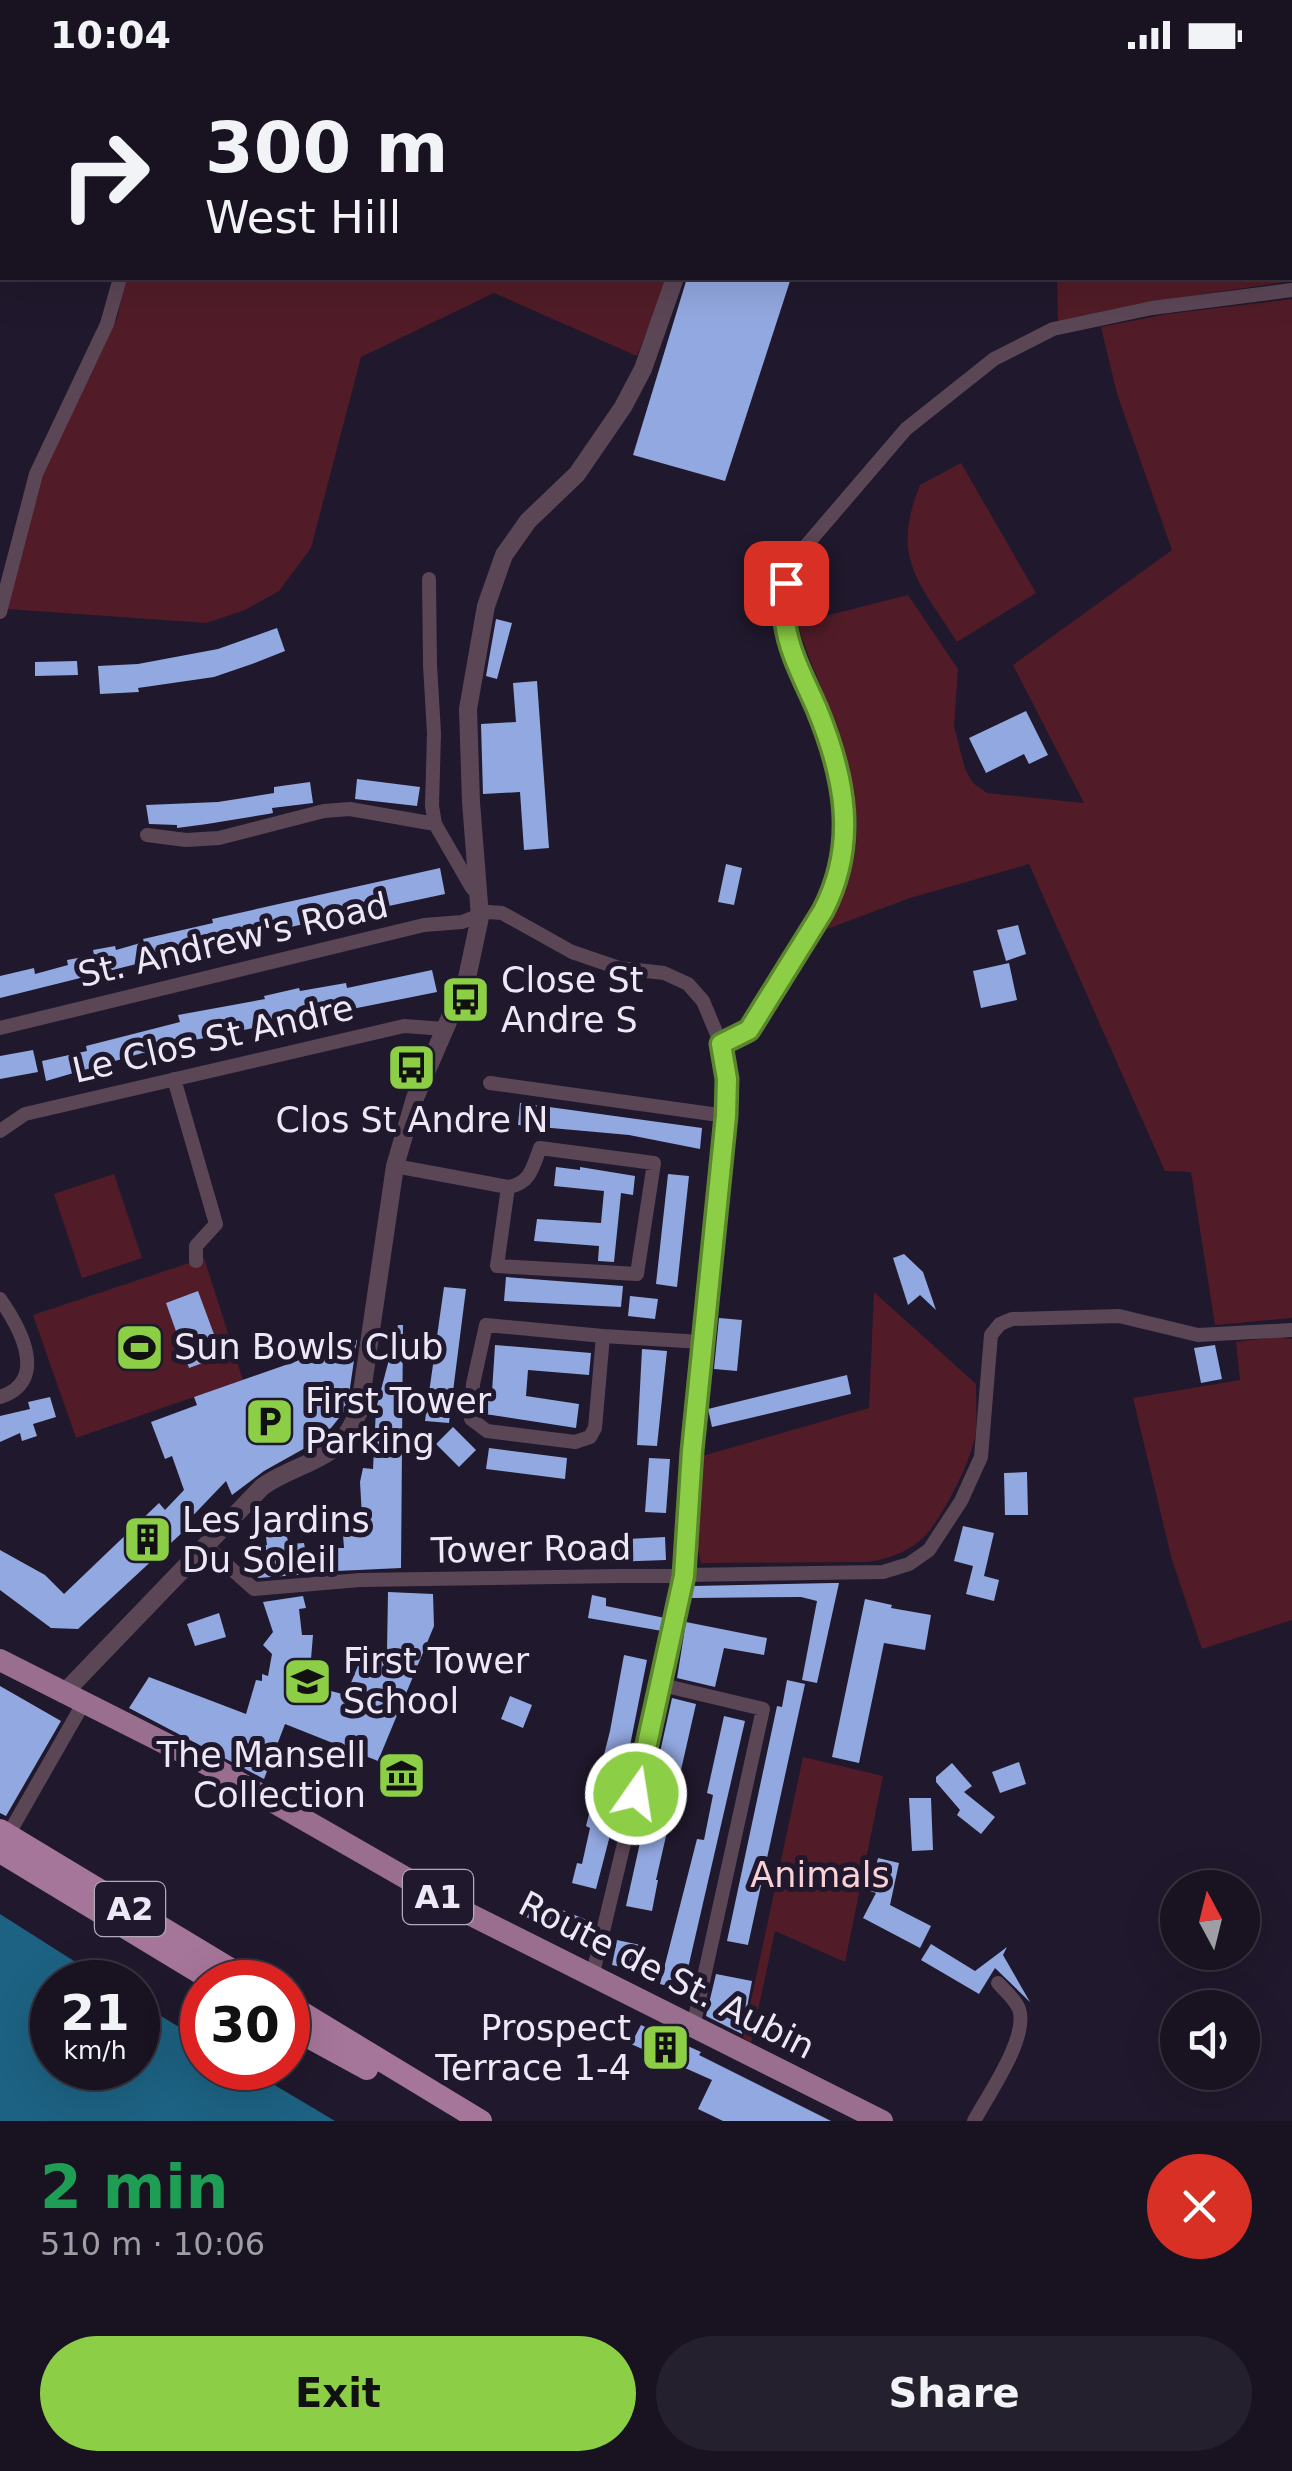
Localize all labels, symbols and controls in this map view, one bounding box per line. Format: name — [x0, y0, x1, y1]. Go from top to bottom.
text: 10:04 — [50, 13, 171, 57]
text: 300 m — [205, 107, 448, 189]
icon: right — [40, 110, 170, 240]
text: West Hill — [205, 191, 401, 244]
pin — [744, 541, 829, 626]
icon: arrive — [759, 556, 814, 611]
street label: St. Andrew's Road — [74, 885, 392, 995]
place label: Close St Andre S — [501, 960, 643, 1040]
bus stop icon: Close St Andre S — [440, 974, 492, 1026]
street label: Le Clos St Andre — [69, 987, 357, 1091]
bus stop icon: Clos St Andre N — [386, 1042, 438, 1094]
place label: Clos St Andre N — [276, 1100, 548, 1140]
sports icon: Sun Bowls Club — [113, 1321, 165, 1373]
place label: Sun Bowls Club — [174, 1327, 443, 1367]
place label: First Tower Parking — [305, 1381, 492, 1461]
parking icon: First Tower Parking — [244, 1395, 296, 1447]
place label: Les Jardins Du Soleil — [182, 1500, 370, 1580]
building icon: Les Jardins Du Soleil — [121, 1514, 173, 1566]
street label: Tower Road — [429, 1527, 632, 1571]
place label: First Tower School — [343, 1641, 530, 1721]
school or university icon: First Tower School — [282, 1655, 334, 1707]
place label: The Mansell Collection — [156, 1735, 366, 1815]
position arrow — [584, 1742, 688, 1846]
museum icon: The Mansell Collection — [375, 1749, 427, 1801]
park label: Animals — [750, 1855, 890, 1895]
road number: A1 — [403, 1870, 473, 1924]
north arrow — [1160, 1870, 1260, 1970]
map controls — [1160, 1870, 1260, 2090]
road number: A2 — [95, 1882, 165, 1936]
street label: Route de St. Aubin — [513, 1883, 821, 2067]
speed limit sign: 30 — [180, 1960, 310, 2090]
text: 21 — [60, 1984, 130, 2042]
button: sound — [1160, 1990, 1260, 2090]
place label: Prospect Terrace 1-4 — [434, 2008, 631, 2088]
building icon: Prospect Terrace 1-4 — [640, 2022, 692, 2074]
text: km/h — [63, 2036, 127, 2065]
text: 2 min — [40, 2152, 228, 2222]
button: close — [1147, 2154, 1252, 2259]
text: 510 m · 10:06 — [40, 2225, 265, 2263]
button: Exit — [40, 2336, 636, 2451]
button: Share — [656, 2336, 1252, 2451]

